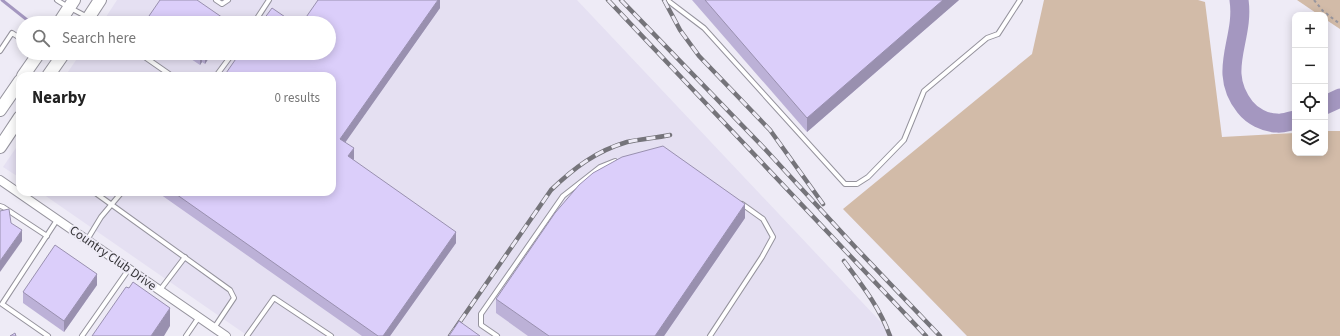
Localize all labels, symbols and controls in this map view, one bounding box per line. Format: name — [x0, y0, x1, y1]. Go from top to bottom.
map controls — [1292, 12, 1328, 156]
button: + — [1292, 12, 1328, 48]
search box — [16, 16, 336, 60]
icon: search — [30, 27, 52, 49]
text: Search here — [62, 28, 136, 49]
button: − — [1292, 48, 1328, 84]
button: locate — [1292, 84, 1328, 120]
text: Nearby — [32, 86, 86, 110]
text: 0 results — [275, 89, 320, 107]
button: layers — [1292, 120, 1328, 156]
street label: Country Club Drive — [66, 221, 160, 295]

